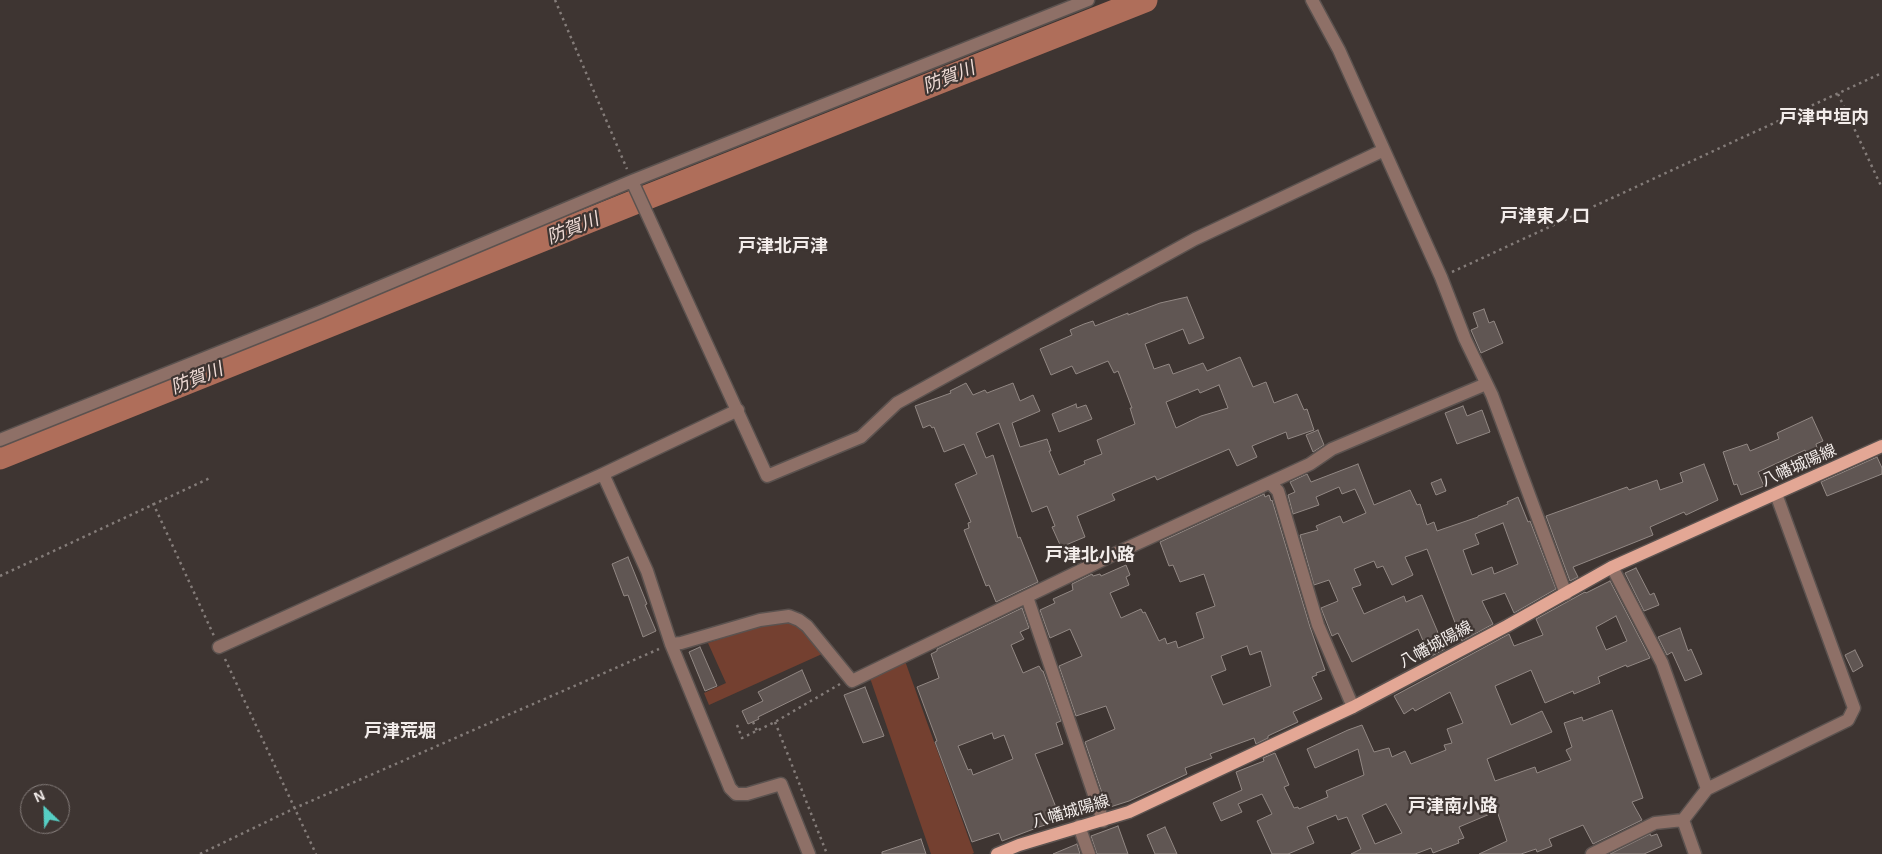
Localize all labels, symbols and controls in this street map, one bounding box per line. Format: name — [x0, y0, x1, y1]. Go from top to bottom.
water label: 防賀川 — [920, 58, 978, 98]
district label: 戸津中垣内 — [1779, 107, 1869, 129]
district label: 戸津東ノ口 — [1500, 206, 1590, 228]
water label: 防賀川 — [544, 209, 602, 249]
district label: 戸津北戸津 — [738, 236, 828, 258]
water label: 防賀川 — [168, 359, 226, 399]
street label: 八幡城陽線 — [1759, 441, 1839, 491]
district label: 戸津北小路 — [1045, 545, 1135, 567]
street label: 八幡城陽線 — [1396, 618, 1476, 672]
district label: 戸津荒堀 — [364, 721, 436, 743]
north arrow — [20, 784, 70, 834]
text: N — [31, 787, 47, 806]
street label: 八幡城陽線 — [1030, 792, 1112, 832]
district label: 戸津南小路 — [1408, 796, 1498, 818]

